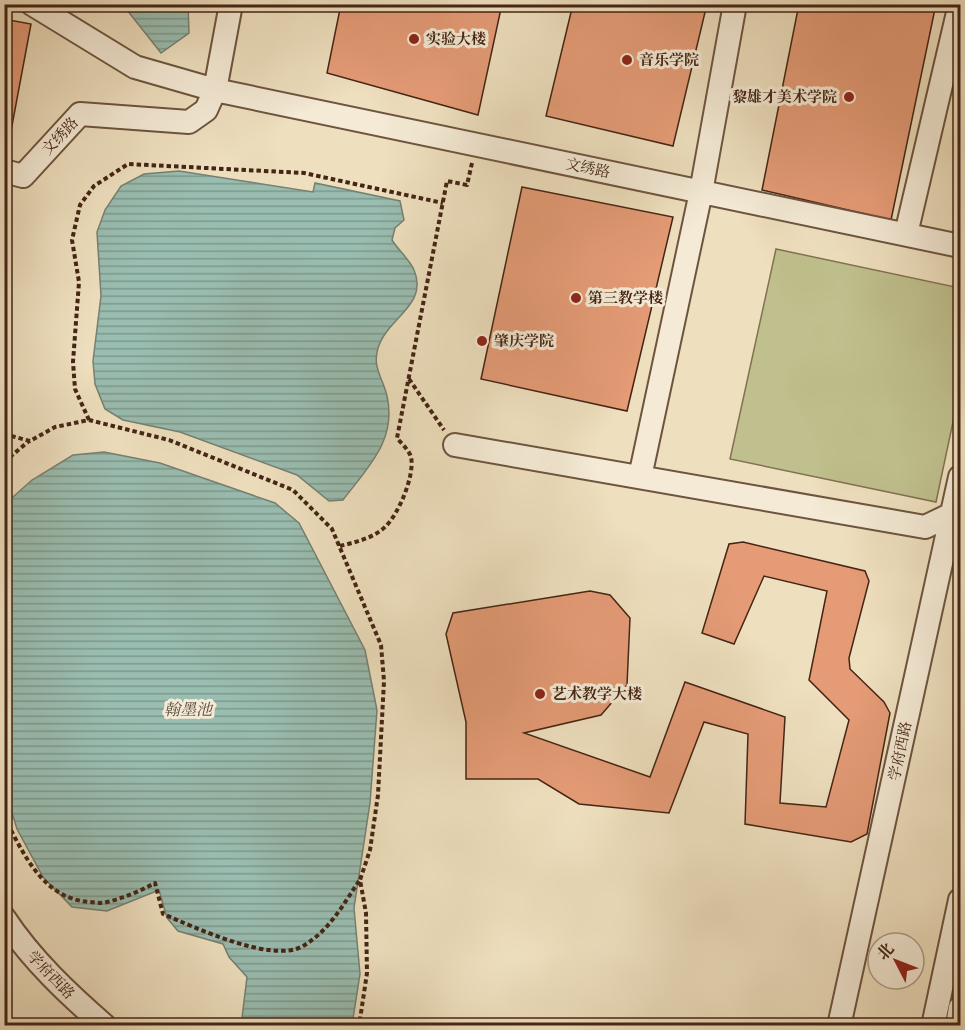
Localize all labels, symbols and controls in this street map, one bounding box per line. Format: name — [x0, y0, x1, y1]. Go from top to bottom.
place label: 实验大楼 — [426, 29, 486, 48]
marker: 实验大楼 — [407, 32, 421, 46]
place label: 音乐学院 — [639, 50, 699, 69]
marker: 音乐学院 — [620, 53, 634, 67]
place label: 黎雄才美术学院 — [732, 87, 837, 106]
marker: 黎雄才美术学院 — [842, 90, 856, 104]
street label: 文绣路 — [37, 113, 82, 159]
street label: 文绣路 — [564, 154, 612, 181]
place label: 第三教学楼 — [588, 288, 663, 307]
marker: 第三教学楼 — [569, 291, 583, 305]
place label: 肇庆学院 — [494, 331, 554, 350]
marker: 肇庆学院 — [475, 334, 489, 348]
place label: 艺术教学大楼 — [552, 684, 642, 703]
marker: 艺术教学大楼 — [533, 687, 547, 701]
water label: 翰墨池 — [164, 699, 214, 719]
street label: 学府西路 — [884, 720, 915, 782]
north arrow — [866, 931, 926, 991]
text: 北 — [872, 938, 898, 964]
street label: 学府西路 — [24, 946, 79, 1003]

